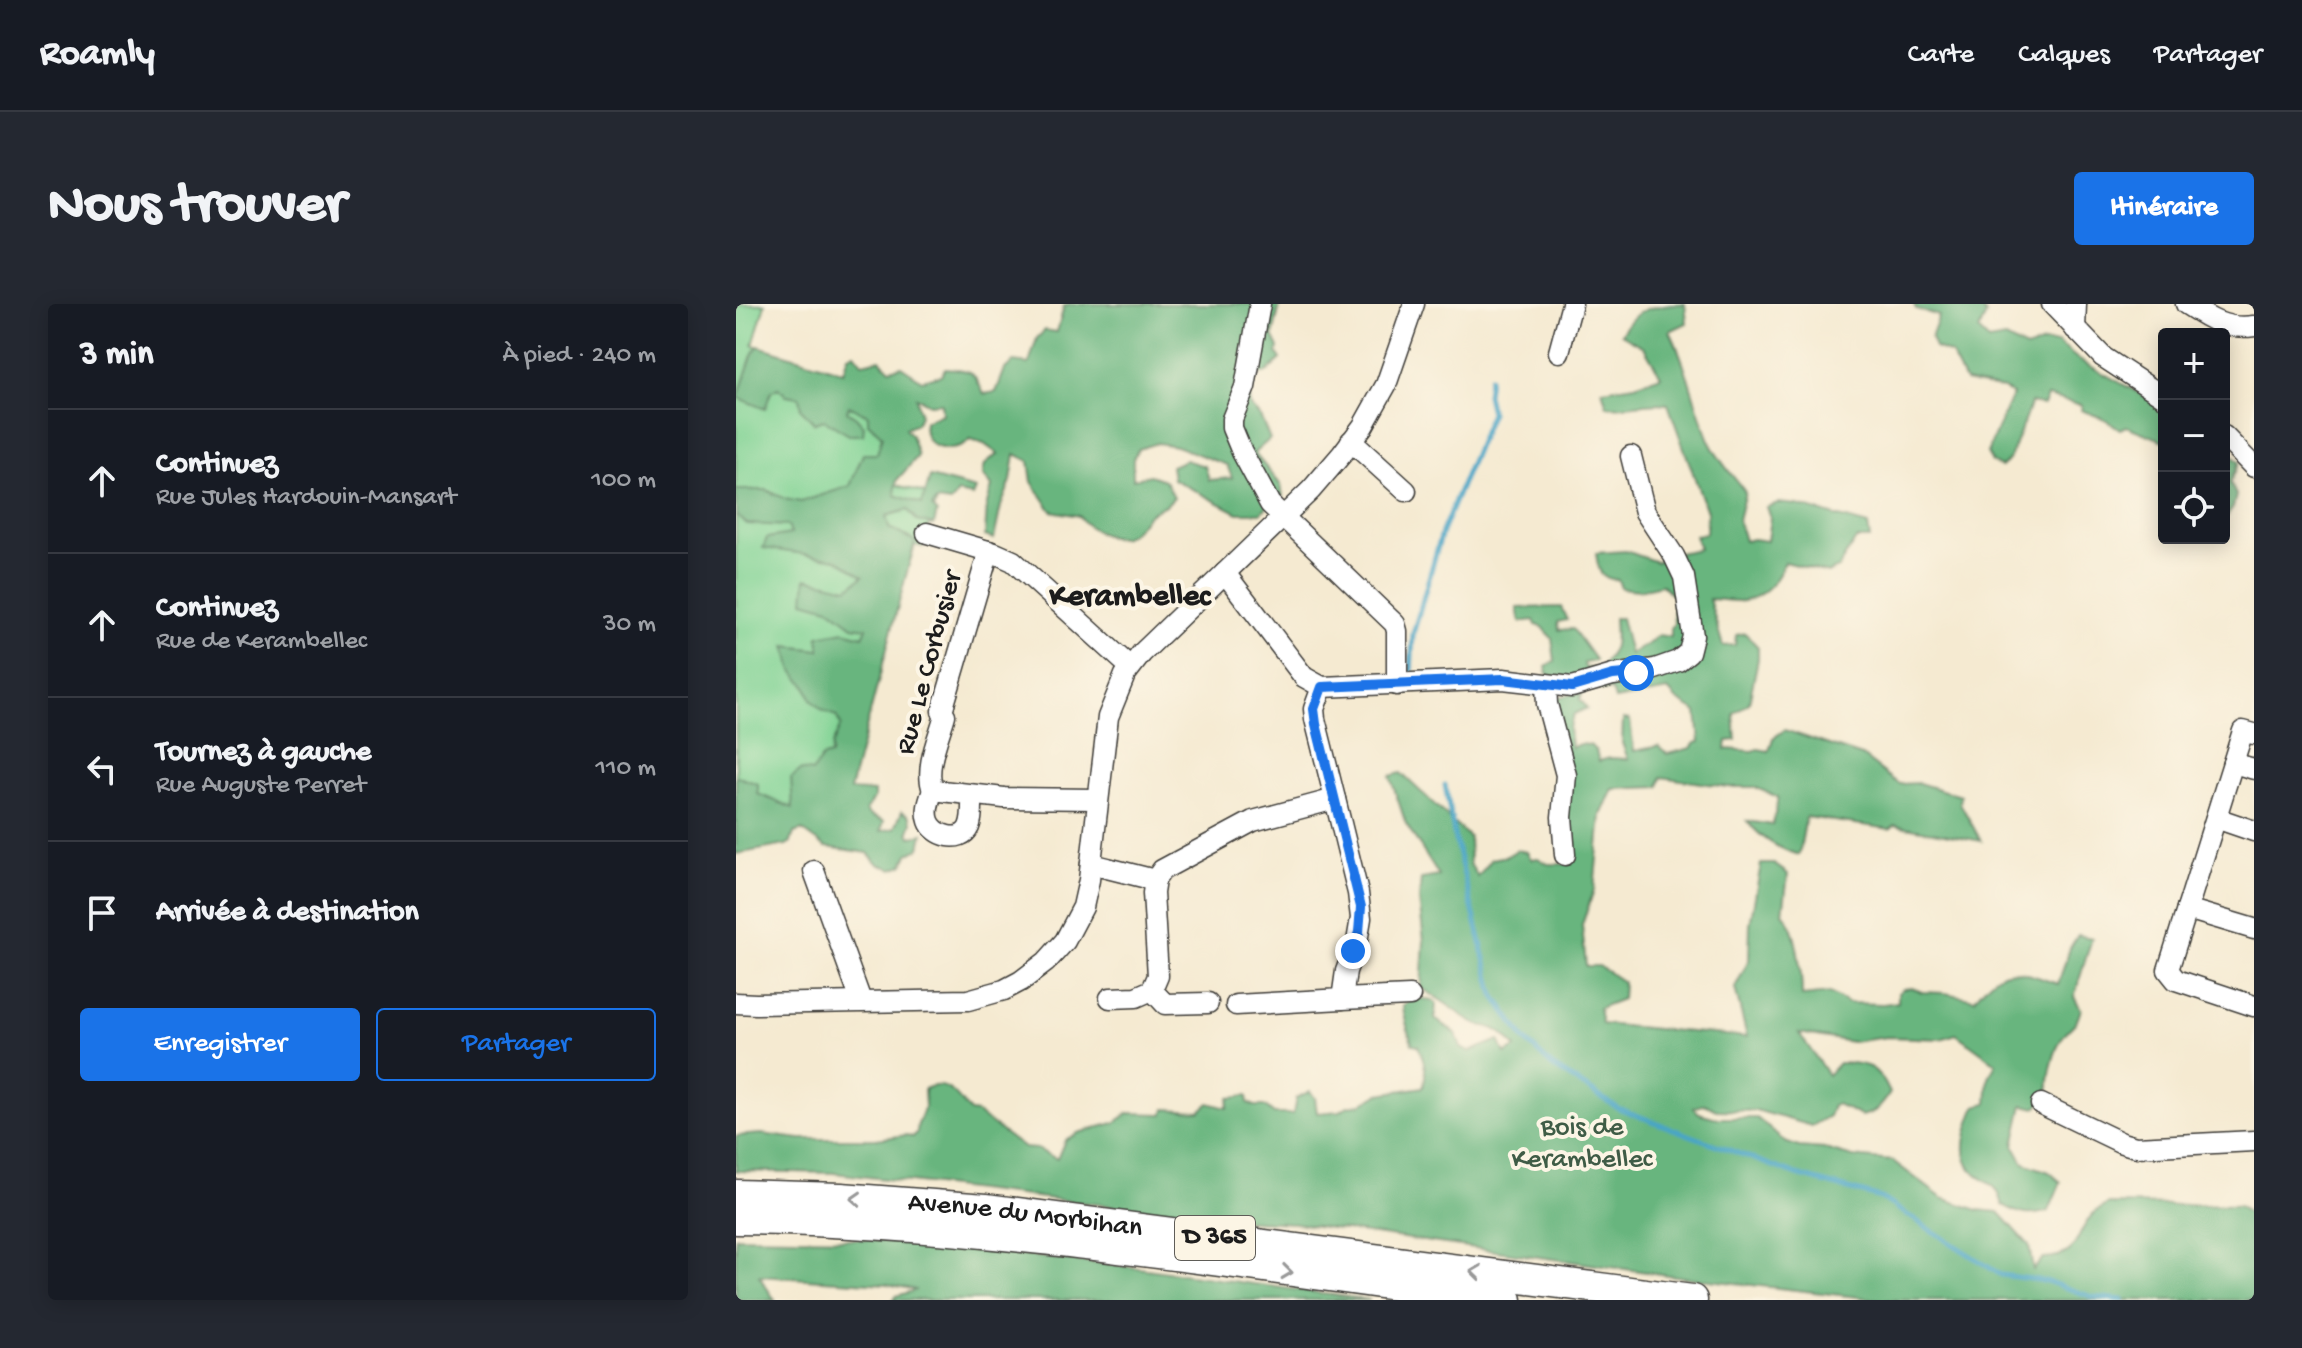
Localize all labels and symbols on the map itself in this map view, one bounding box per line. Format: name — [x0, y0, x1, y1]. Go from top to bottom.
street label: Rue Le Corbusier — [890, 566, 971, 758]
district label: Kerambellec — [1049, 579, 1213, 617]
route start — [1618, 655, 1654, 691]
route end — [1335, 933, 1371, 969]
park label: Bois de Kerambellec — [1512, 1112, 1654, 1177]
street label: Avenue du Morbihan — [907, 1187, 1145, 1246]
one-way arrow — [849, 1190, 862, 1207]
road number: D 365 — [1175, 1216, 1255, 1260]
one-way arrow — [1281, 1263, 1294, 1280]
one-way arrow — [1469, 1264, 1483, 1281]

